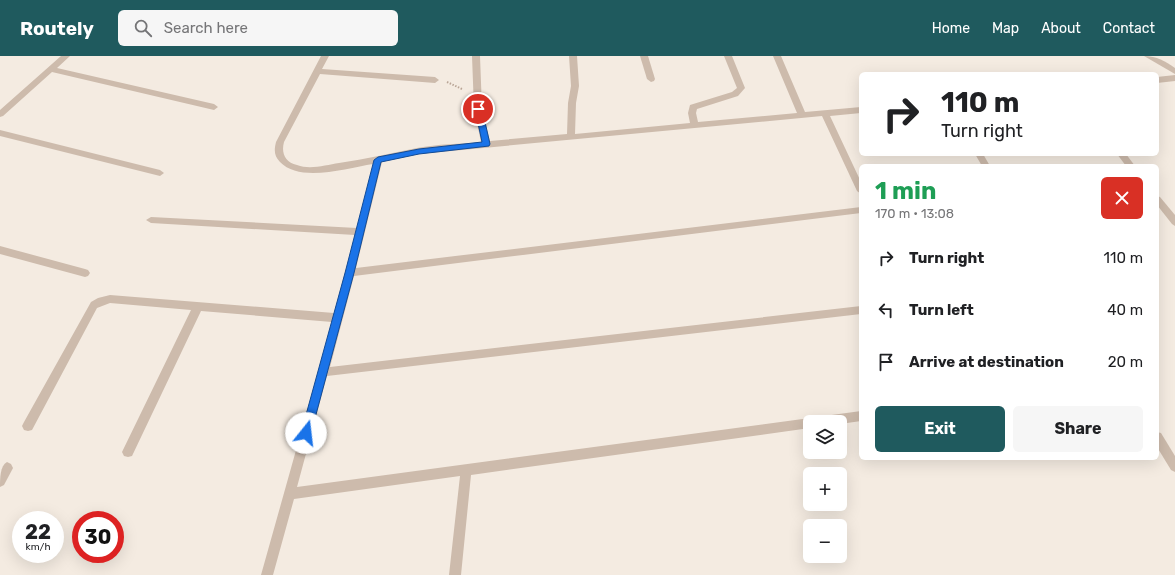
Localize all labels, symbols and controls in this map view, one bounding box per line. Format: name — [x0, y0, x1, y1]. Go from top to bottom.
search box — [118, 10, 398, 46]
text: Routely — [20, 17, 94, 40]
icon: search — [132, 17, 154, 39]
text: Search here — [164, 19, 248, 37]
text: Home — [932, 20, 970, 37]
text: Map — [992, 20, 1019, 37]
text: About — [1041, 20, 1081, 37]
text: Contact — [1103, 20, 1155, 37]
text: 110 m — [941, 86, 1019, 119]
icon: right — [875, 88, 927, 140]
pin — [461, 92, 495, 126]
icon: arrive — [467, 98, 489, 120]
text: Turn right — [941, 120, 1023, 142]
text: 1 min — [875, 177, 936, 205]
button: close — [1101, 177, 1143, 219]
text: 170 m · 13:08 — [875, 206, 954, 221]
icon: right — [875, 247, 897, 269]
text: Turn right — [909, 249, 984, 267]
text: 110 m — [1104, 249, 1143, 267]
icon: left — [875, 299, 897, 321]
text: Turn left — [909, 301, 974, 319]
text: 40 m — [1107, 301, 1143, 319]
icon: arrive — [875, 351, 897, 373]
text: Arrive at destination — [909, 353, 1064, 371]
text: 20 m — [1108, 353, 1143, 371]
button: Exit — [875, 406, 1005, 452]
button: Share — [1013, 406, 1143, 452]
position arrow — [285, 412, 327, 454]
map controls — [803, 415, 847, 563]
button: layers — [803, 415, 847, 459]
button: + — [803, 467, 847, 511]
speed limit sign: 30 — [72, 511, 124, 563]
button: − — [803, 519, 847, 563]
text: 22 — [25, 520, 51, 544]
text: km/h — [26, 541, 50, 553]

